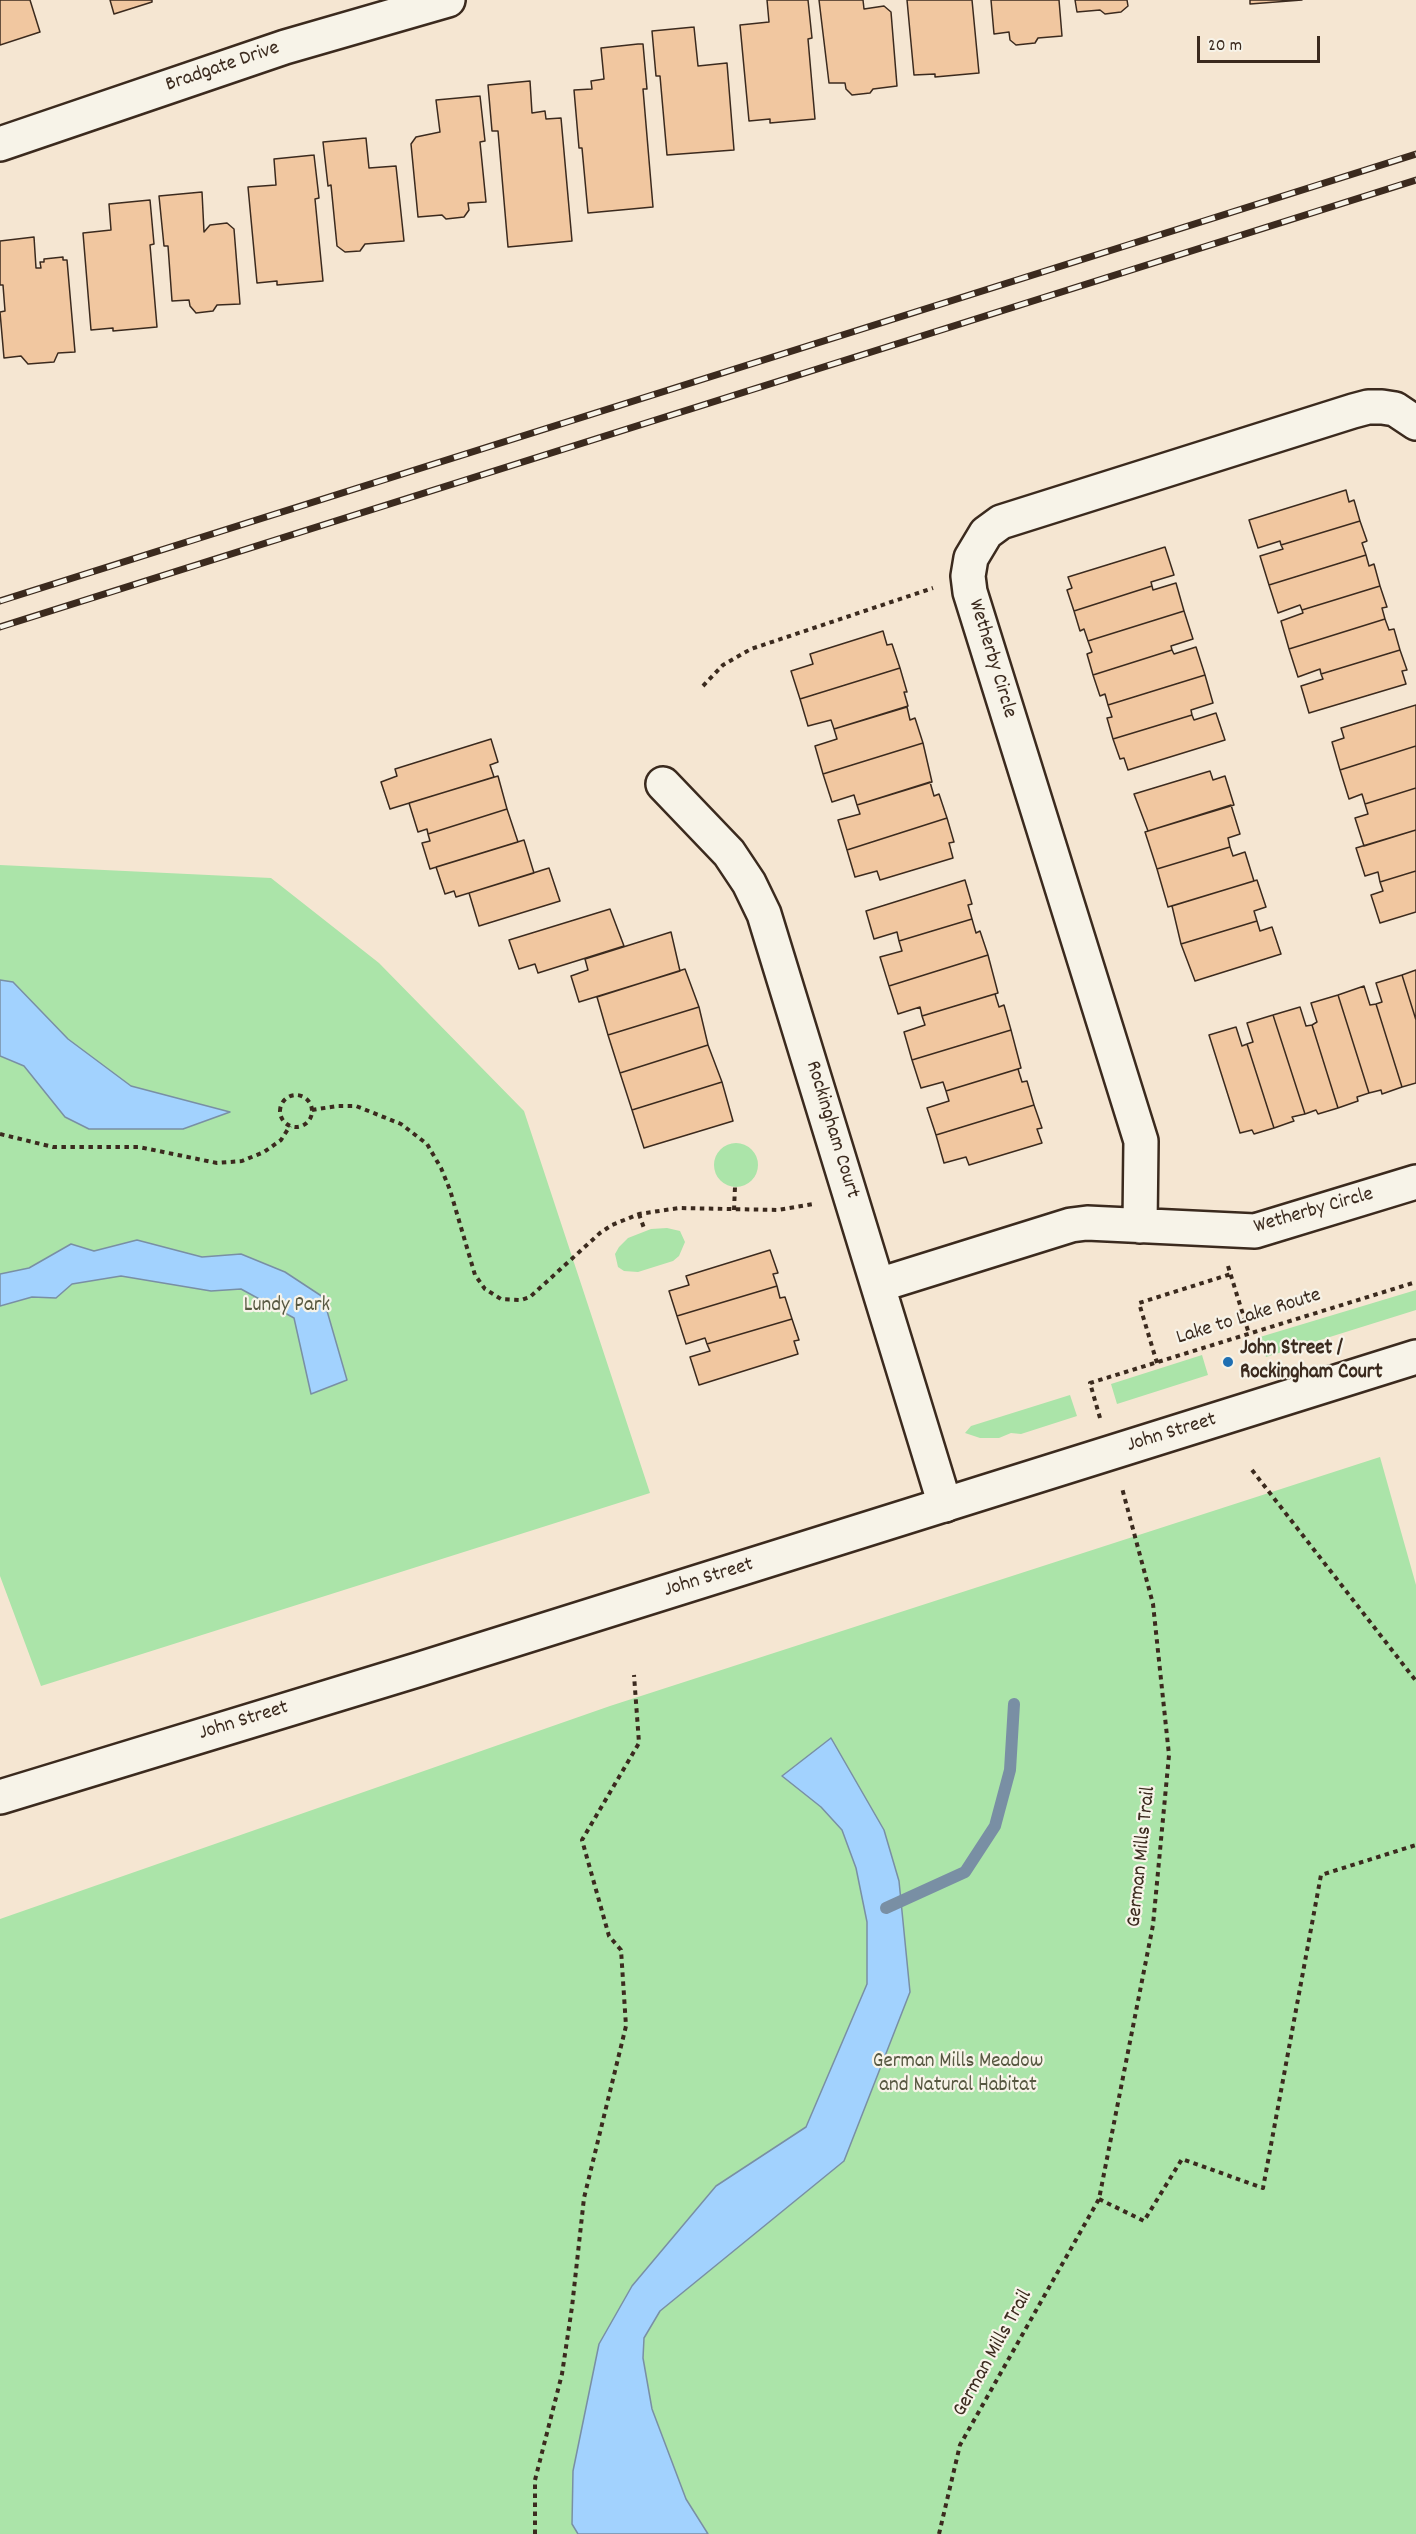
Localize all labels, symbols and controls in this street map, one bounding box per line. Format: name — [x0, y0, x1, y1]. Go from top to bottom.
scale bar — [1200, 24, 1323, 62]
text: 20 m — [1208, 34, 1242, 59]
street label: Bradgate Drive — [163, 37, 283, 99]
street label: Wetherby Circle — [961, 597, 1021, 721]
street label: Rockingham Court — [798, 1058, 864, 1202]
street label: Wetherby Circle — [1252, 1183, 1376, 1241]
street label: Lake to Lake Route — [1174, 1284, 1324, 1352]
park label: Lundy Park — [244, 1294, 330, 1320]
place label: John Street / Rockingham Court — [1240, 1337, 1382, 1387]
marker: John Street / Rockingham Court — [1221, 1355, 1235, 1369]
street label: John Street — [1124, 1408, 1220, 1460]
street label: John Street — [661, 1553, 757, 1605]
street label: John Street — [196, 1696, 292, 1748]
street label: German Mills Trail — [1123, 1786, 1163, 1928]
park label: German Mills Meadow and Natural Habitat — [873, 2050, 1043, 2100]
street label: German Mills Trail — [949, 2286, 1039, 2422]

